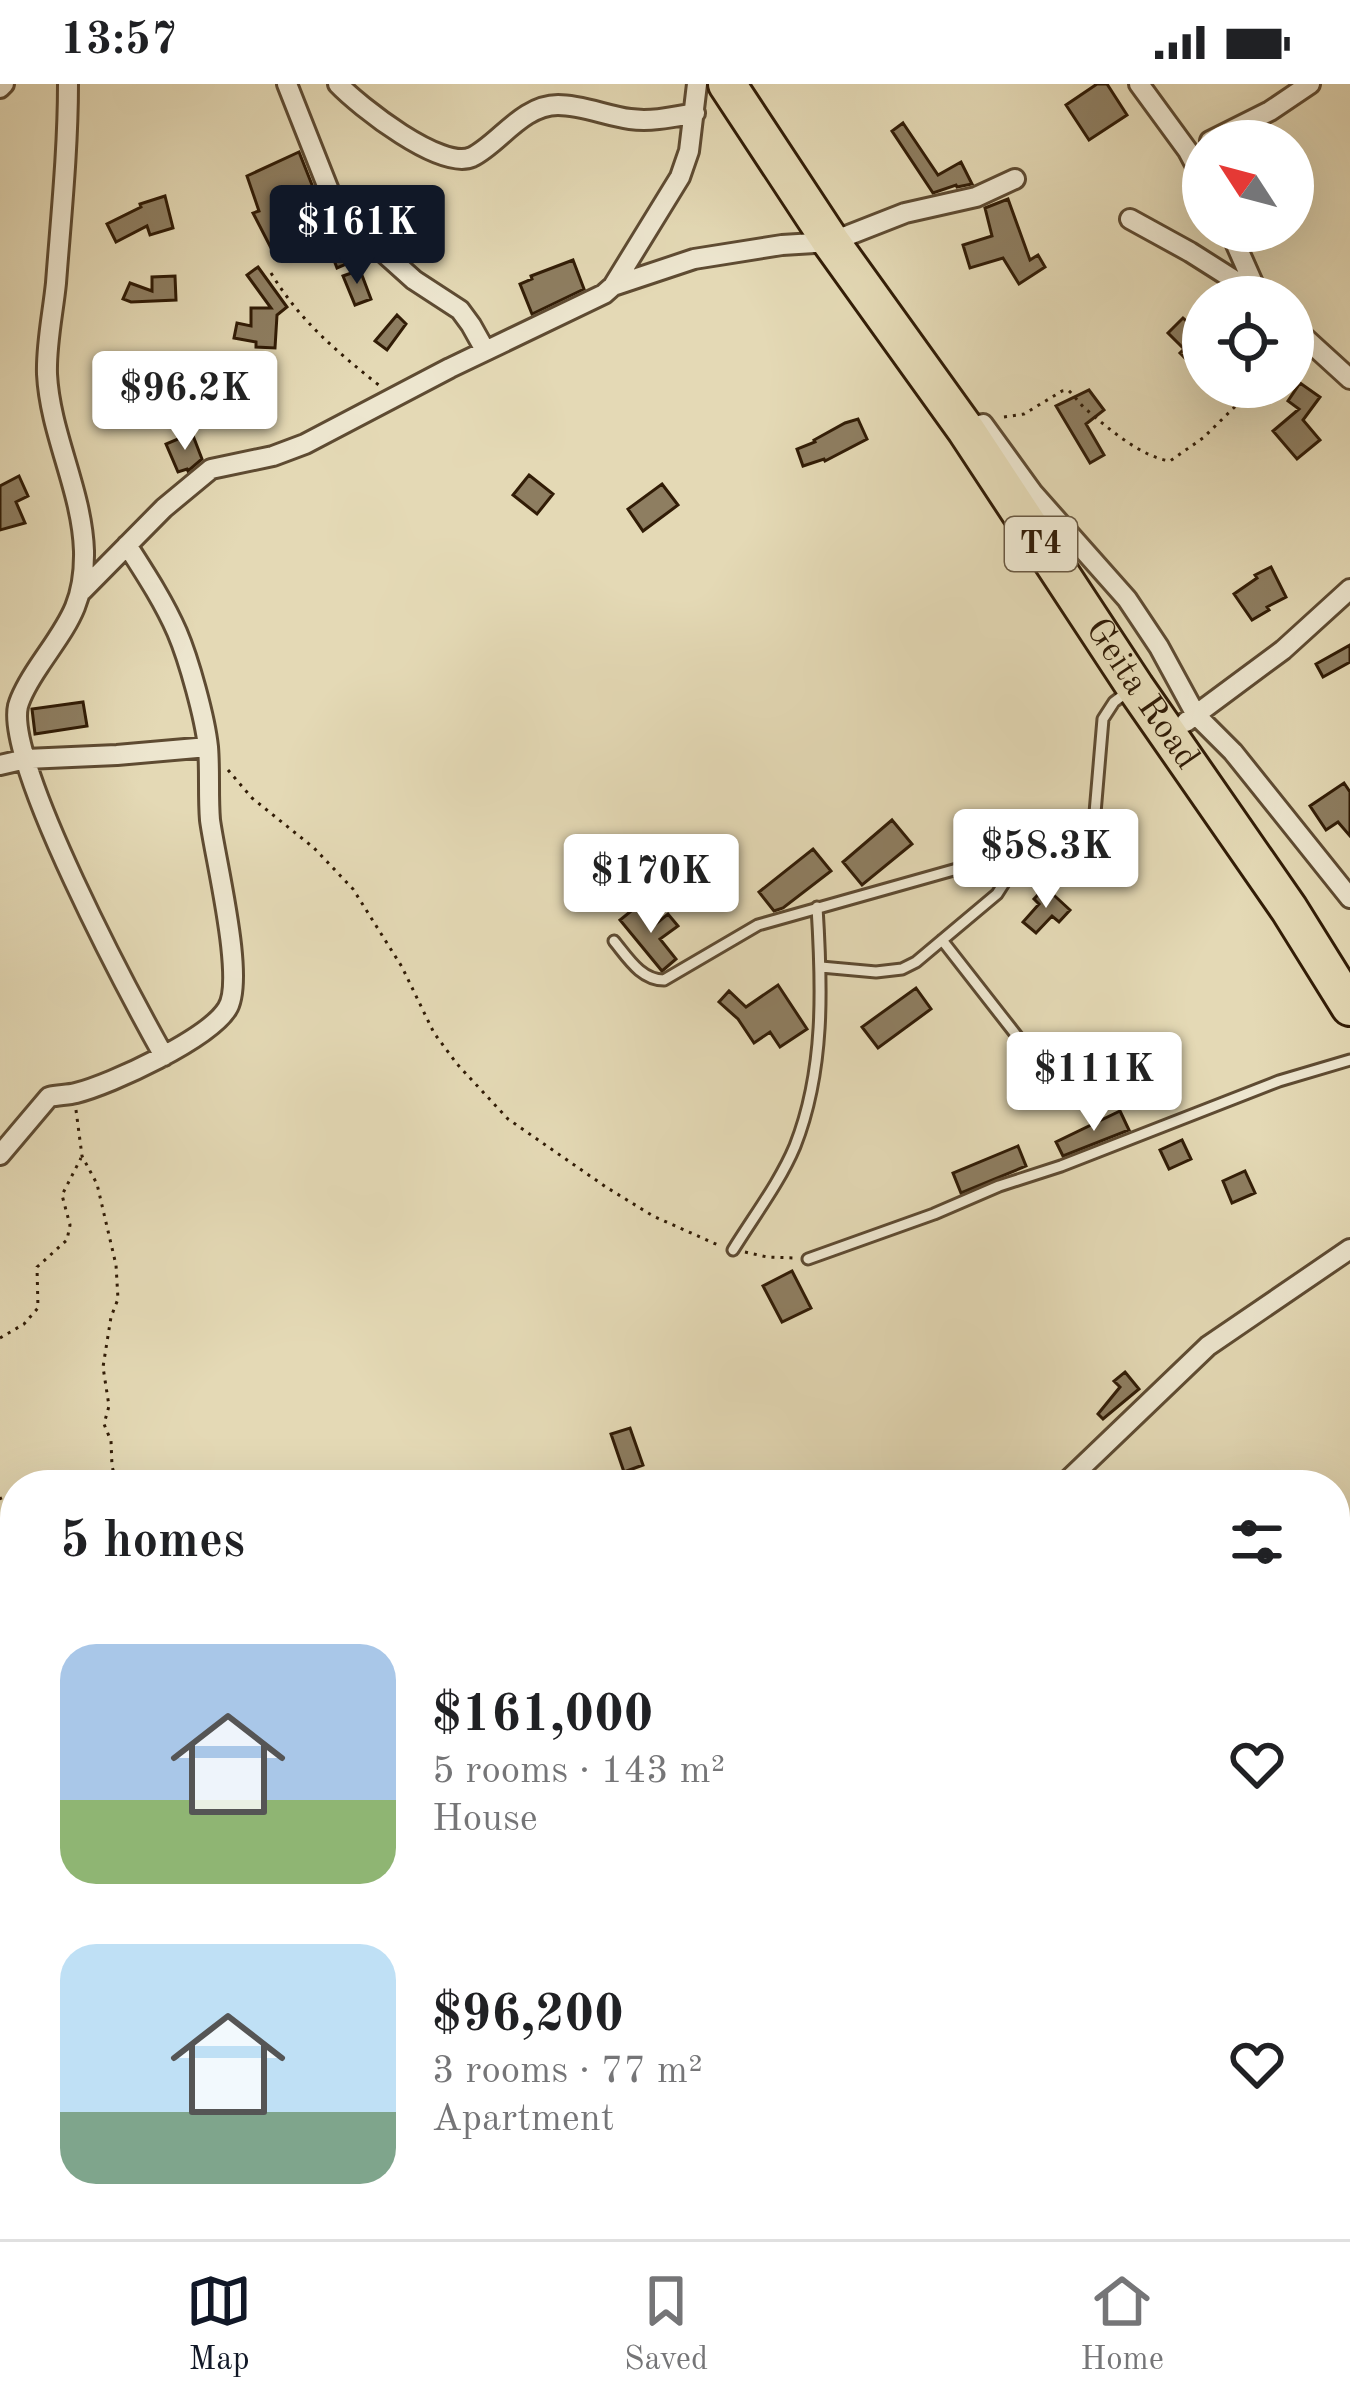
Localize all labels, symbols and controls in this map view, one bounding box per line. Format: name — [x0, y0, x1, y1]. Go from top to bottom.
text: 13:57 — [60, 19, 177, 64]
north arrow — [1182, 120, 1314, 252]
map controls — [1182, 120, 1314, 408]
pin: $161K — [273, 185, 441, 287]
text: $161K — [297, 204, 417, 243]
button: locate — [1182, 276, 1314, 408]
pin: $96.2K — [87, 351, 283, 453]
text: $96.2K — [119, 370, 251, 409]
road number: T4 — [1005, 517, 1077, 571]
street label: Geita Road — [1078, 613, 1205, 776]
pin: $58.3K — [948, 809, 1144, 911]
text: $58.3K — [980, 828, 1112, 867]
pin: $170K — [567, 834, 735, 936]
text: $170K — [591, 853, 711, 892]
pin: $111K — [1010, 1032, 1178, 1134]
text: $111K — [1034, 1051, 1154, 1090]
icon: filters — [1224, 1509, 1290, 1575]
text: 5 homes — [60, 1517, 245, 1568]
text: $161,000 — [432, 1691, 653, 1742]
icon: home — [156, 1692, 300, 1836]
icon: heart — [1224, 1731, 1290, 1797]
text: 5 rooms · 143 m² — [432, 1752, 725, 1791]
text: House — [432, 1800, 538, 1839]
text: $96,200 — [432, 1991, 624, 2042]
icon: home — [156, 1992, 300, 2136]
icon: heart — [1224, 2031, 1290, 2097]
text: 3 rooms · 77 m² — [432, 2052, 703, 2091]
text: Apartment — [432, 2100, 615, 2139]
tab: Map — [186, 2268, 252, 2381]
tab: Saved — [624, 2268, 708, 2381]
tab: Home — [1080, 2268, 1164, 2381]

